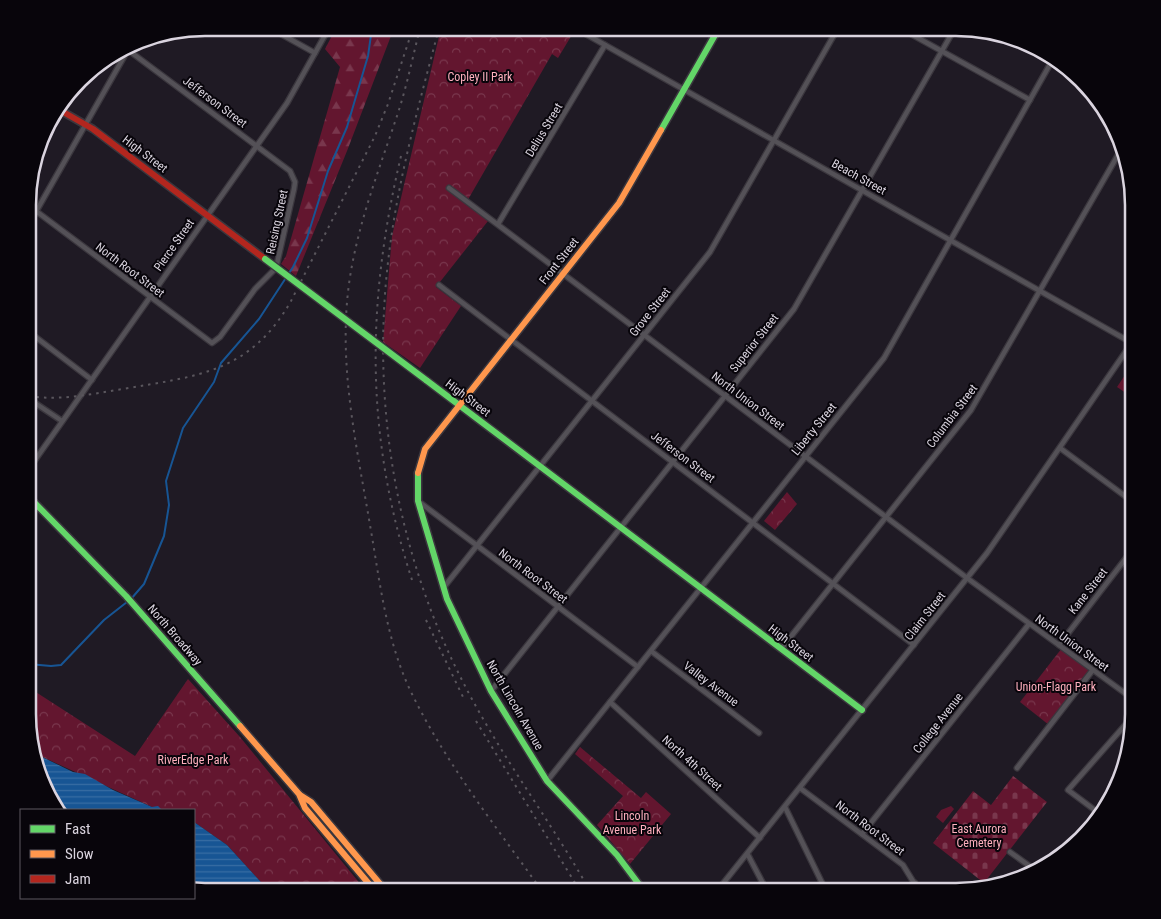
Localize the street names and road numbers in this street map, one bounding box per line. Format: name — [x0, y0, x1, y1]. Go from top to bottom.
street label: Jefferson Street — [180, 73, 250, 131]
street label: Delius Street — [523, 100, 566, 159]
street label: High Street — [120, 133, 171, 176]
street label: Beach Street — [829, 156, 889, 198]
street label: Reising Street — [263, 188, 291, 256]
street label: Pierce Street — [151, 216, 197, 274]
street label: Front Street — [536, 235, 582, 287]
street label: North Root Street — [93, 240, 167, 301]
street label: Grove Street — [627, 284, 674, 339]
street label: Superior Street — [727, 311, 782, 375]
street label: North Union Street — [709, 369, 788, 433]
street label: High Street — [443, 377, 494, 420]
street label: Columbia Street — [924, 381, 981, 450]
street label: Liberty Street — [789, 400, 840, 458]
street label: Jefferson Street — [648, 428, 718, 486]
street label: North Root Street — [496, 546, 570, 607]
street label: Kane Street — [1066, 565, 1111, 617]
street label: Claim Street — [902, 588, 949, 643]
street label: North Broadway — [145, 602, 205, 668]
street label: North Union Street — [1032, 612, 1112, 675]
street label: High Street — [766, 622, 817, 665]
street label: North Lincoln Avenue — [484, 658, 547, 753]
street label: Valley Avenue — [681, 659, 742, 710]
street label: College Avenue — [910, 690, 966, 756]
street label: North 4th Street — [659, 732, 725, 794]
street label: North Root Street — [833, 798, 907, 859]

